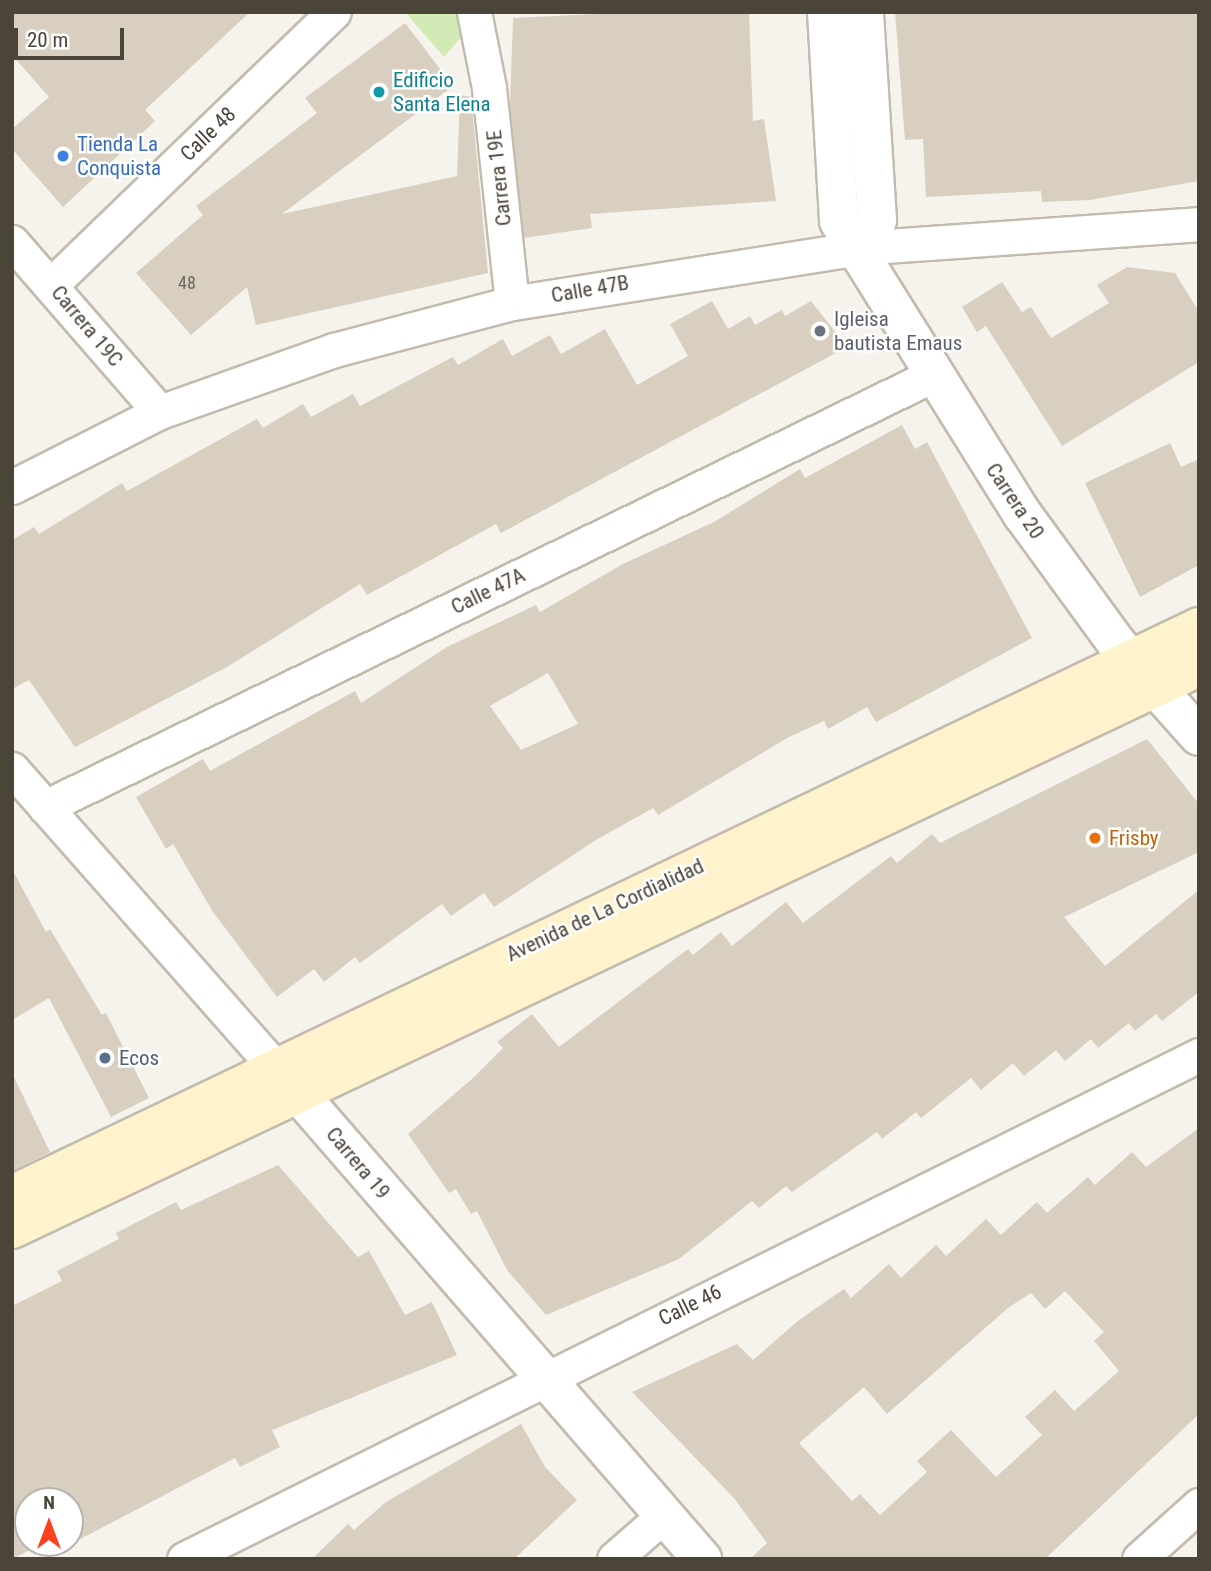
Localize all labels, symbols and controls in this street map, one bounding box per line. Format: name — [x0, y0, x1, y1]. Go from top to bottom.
scale bar — [18, 14, 128, 58]
text: 20 m — [27, 28, 68, 52]
place label: Edificio Santa Elena — [393, 67, 491, 117]
marker: Edificio Santa Elena — [371, 84, 387, 100]
street label: Calle 48 — [175, 102, 241, 166]
street label: Carrera 19E — [481, 129, 517, 227]
place label: Tienda La Conquista — [77, 131, 161, 181]
marker: Tienda La Conquista — [55, 148, 71, 164]
street label: Calle 47B — [549, 270, 631, 308]
house number: 48 — [178, 272, 196, 294]
street label: Carrera 19C — [46, 280, 128, 372]
place label: Igleisa bautista Emaus — [834, 306, 962, 356]
marker: Igleisa bautista Emaus — [812, 323, 828, 339]
street label: Carrera 20 — [981, 458, 1049, 544]
street label: Calle 47A — [447, 562, 529, 620]
place label: Frisby — [1109, 825, 1159, 851]
marker: Frisby — [1087, 830, 1103, 846]
street label: Avenida de La Cordialidad — [502, 853, 708, 967]
place label: Ecos — [119, 1045, 159, 1071]
marker: Ecos — [97, 1050, 113, 1066]
street label: Carrera 19 — [321, 1122, 395, 1204]
street label: Calle 46 — [654, 1279, 726, 1331]
north arrow — [14, 1487, 84, 1557]
text: N — [43, 1491, 55, 1514]

